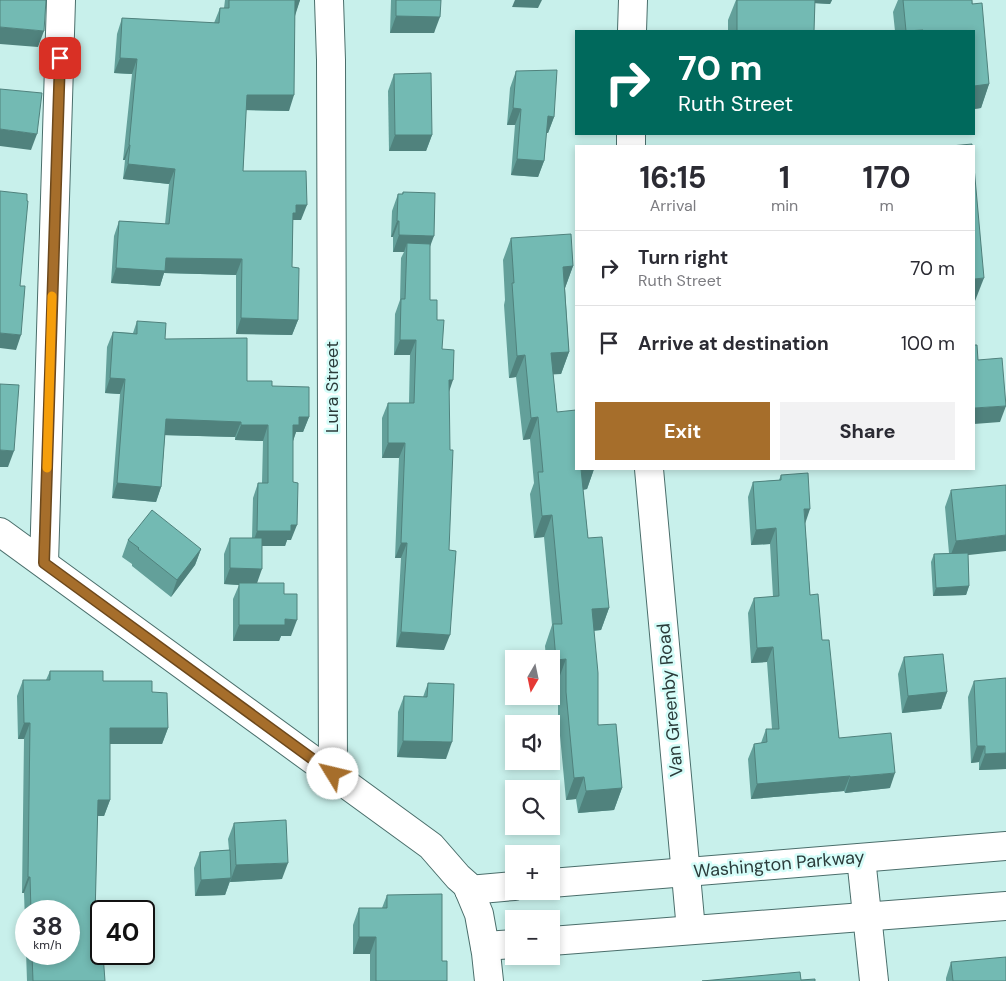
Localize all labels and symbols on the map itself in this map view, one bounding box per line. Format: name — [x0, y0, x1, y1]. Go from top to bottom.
pin — [39, 37, 81, 79]
street label: Lura Street — [320, 341, 344, 433]
street label: Van Greenby Road — [651, 622, 689, 778]
north arrow — [505, 650, 560, 705]
position arrow — [306, 747, 358, 799]
street label: Washington Parkway — [693, 845, 865, 883]
speed limit sign: 40 — [90, 900, 155, 965]

